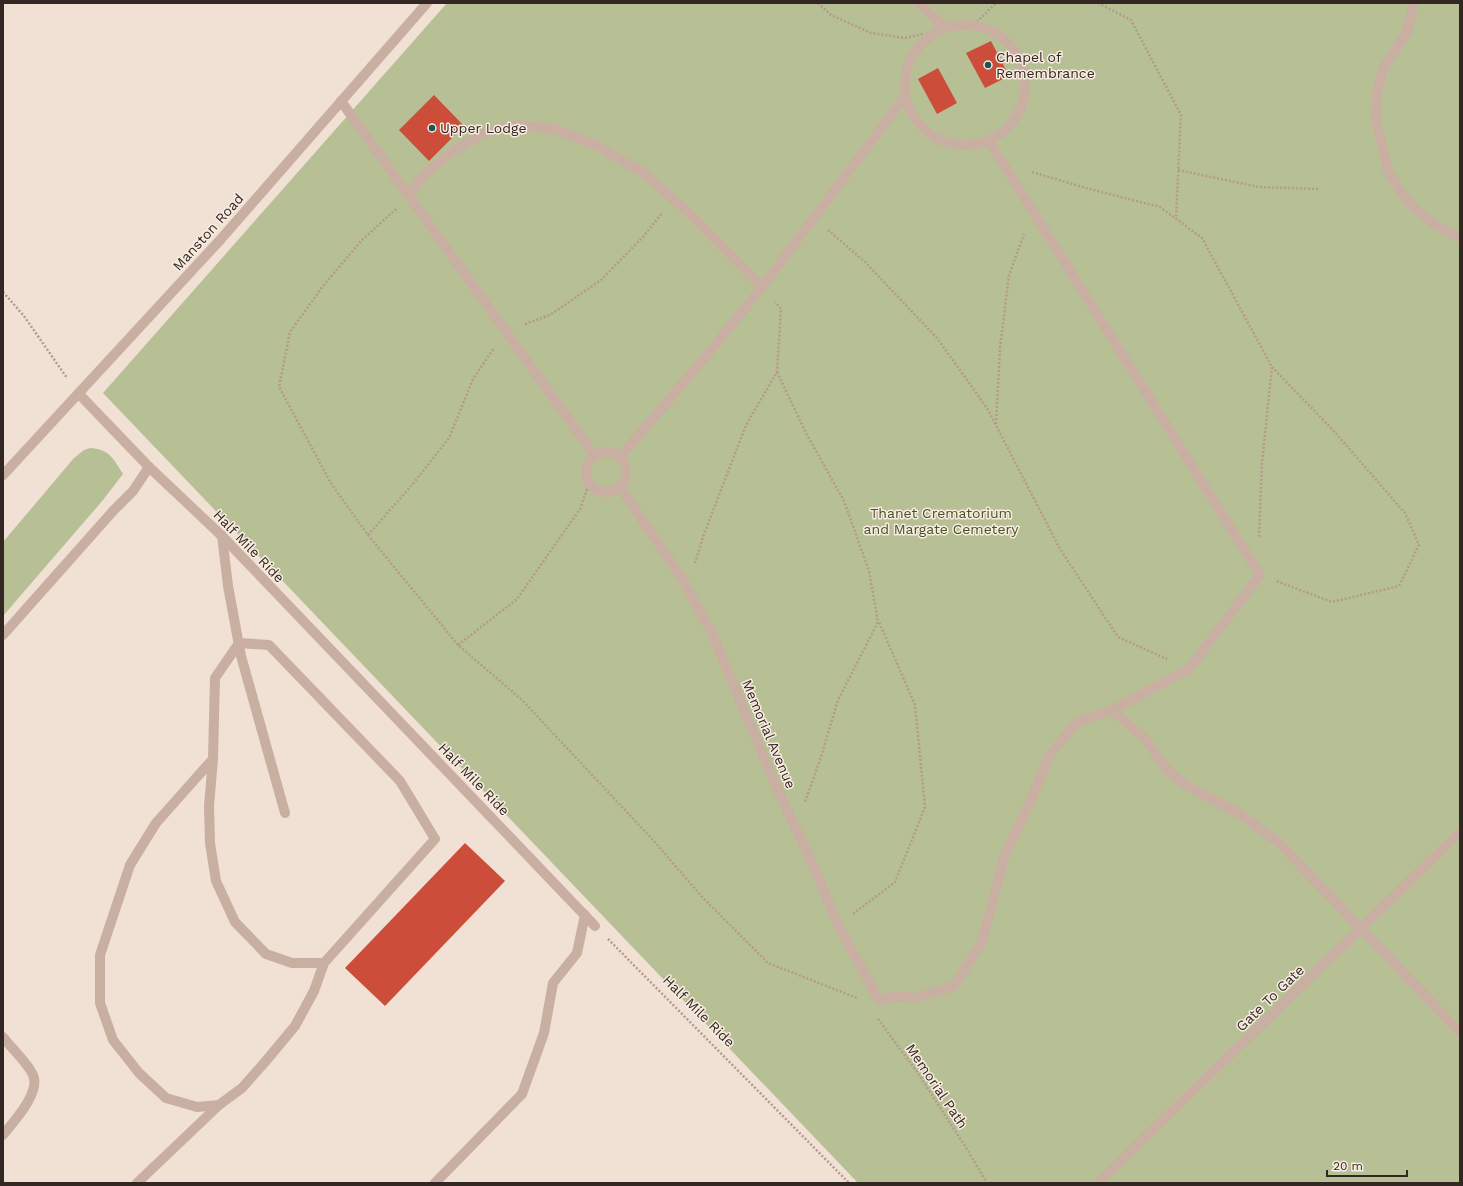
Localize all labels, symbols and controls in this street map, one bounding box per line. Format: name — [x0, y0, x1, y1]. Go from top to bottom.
place label: Chapel of Remembrance — [996, 49, 1095, 81]
marker: Chapel of Remembrance — [983, 60, 993, 70]
place label: Upper Lodge — [440, 120, 527, 136]
marker: Upper Lodge — [427, 123, 437, 133]
street label: Manston Road — [169, 190, 247, 274]
park label: Thanet Crematorium and Margate Cemetery — [864, 505, 1019, 537]
street label: Half Mile Ride — [210, 506, 288, 586]
street label: Memorial Avenue — [739, 677, 799, 791]
street label: Half Mile Ride — [435, 739, 513, 819]
street label: Gate To Gate — [1233, 962, 1307, 1034]
street label: Half Mile Ride — [660, 972, 738, 1050]
street label: Memorial Path — [903, 1041, 971, 1131]
scale bar — [1327, 1152, 1407, 1178]
text: 20 m — [1333, 1159, 1363, 1173]

